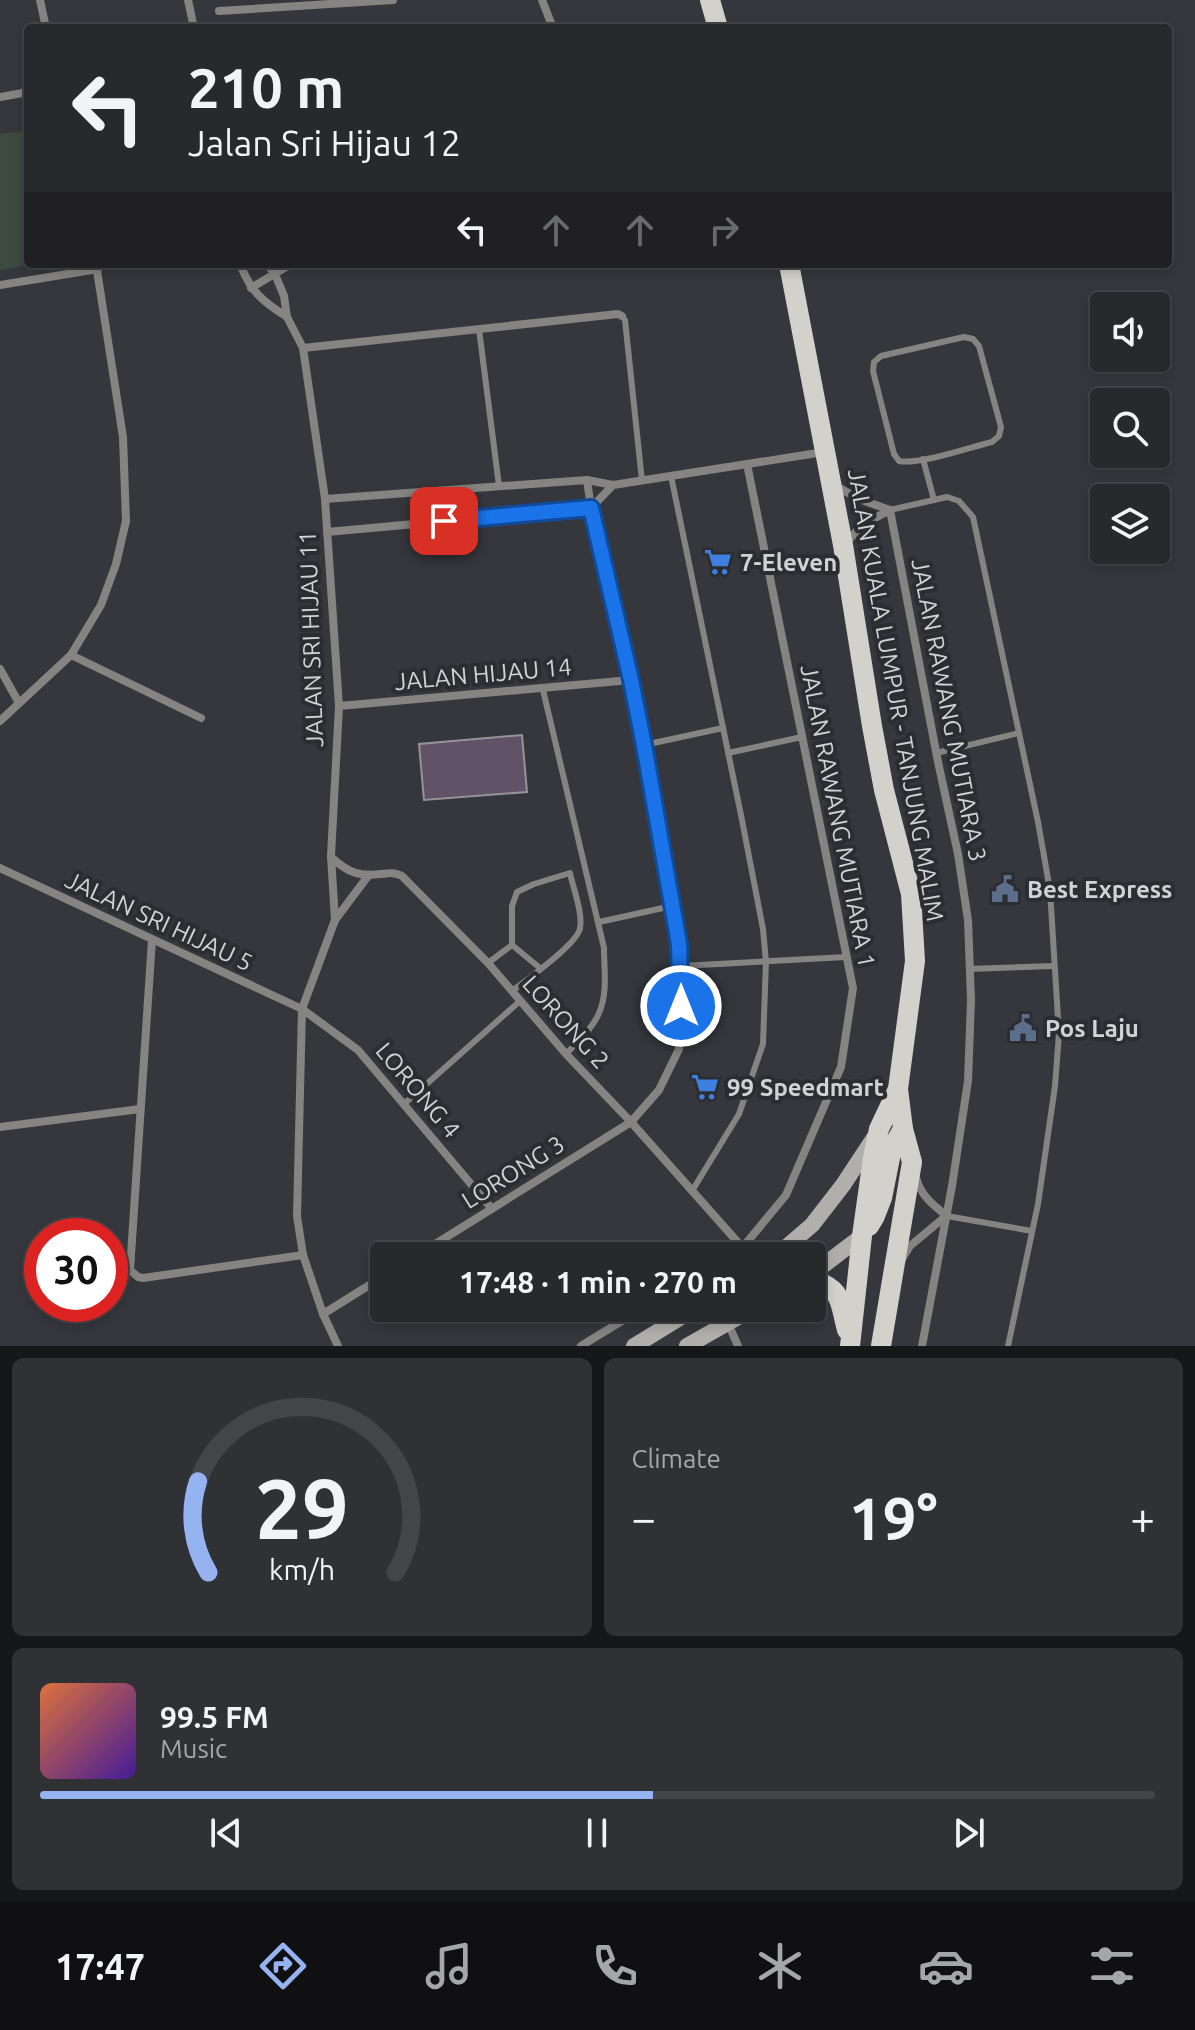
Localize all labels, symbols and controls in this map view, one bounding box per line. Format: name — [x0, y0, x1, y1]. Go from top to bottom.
icon: left — [56, 56, 160, 160]
text: 210 m — [188, 56, 344, 119]
text: Jalan Sri Hijau 12 — [188, 122, 461, 163]
icon: left — [450, 208, 494, 252]
icon: ahead — [534, 208, 578, 252]
icon: ahead — [618, 208, 662, 252]
icon: right — [702, 208, 746, 252]
map controls — [1090, 292, 1170, 564]
button: sound — [1090, 292, 1170, 372]
button: search — [1090, 388, 1170, 468]
street label: JALAN KUALA LUMPUR - TANJUNG MALIM — [843, 467, 949, 923]
button: layers — [1090, 484, 1170, 564]
pin — [410, 487, 478, 555]
icon: arrive — [422, 499, 466, 543]
street label: JALAN SRI HIJAU 11 — [294, 530, 328, 748]
supermarket icon: 7-Eleven — [703, 547, 733, 577]
place label: 7-Eleven — [740, 549, 837, 576]
street label: JALAN RAWANG MUTIARA 3 — [906, 556, 992, 864]
street label: JALAN HIJAU 14 — [393, 653, 573, 695]
street label: JALAN RAWANG MUTIARA 1 — [795, 662, 881, 970]
street label: JALAN SRI HIJAU 5 — [61, 866, 257, 976]
public building icon: Best Express — [990, 874, 1020, 904]
place label: Best Express — [1027, 876, 1172, 903]
position arrow — [639, 964, 723, 1048]
street label: LORONG 2 — [517, 970, 615, 1074]
public building icon: Pos Laju — [1008, 1013, 1038, 1043]
place label: Pos Laju — [1045, 1015, 1139, 1042]
street label: LORONG 4 — [370, 1037, 466, 1143]
supermarket icon: 99 Speedmart — [690, 1072, 720, 1102]
place label: 99 Speedmart — [727, 1074, 884, 1101]
street label: LORONG 3 — [457, 1130, 569, 1214]
speed limit sign: 30 — [24, 1218, 128, 1322]
text: 17:48 · 1 min · 270 m — [459, 1265, 737, 1299]
text: Climate — [632, 1444, 721, 1473]
text: 29 — [255, 1461, 349, 1555]
text: 19° — [849, 1484, 938, 1551]
text: − — [632, 1493, 656, 1542]
text: + — [1130, 1493, 1155, 1542]
text: km/h — [269, 1553, 335, 1585]
text: 99.5 FM — [160, 1700, 269, 1734]
text: Music — [160, 1734, 227, 1763]
icon: previous — [204, 1811, 248, 1855]
icon: pause — [575, 1811, 619, 1855]
icon: next — [947, 1811, 991, 1855]
icon: directions — [255, 1938, 311, 1994]
icon: music — [421, 1938, 477, 1994]
icon: phone — [587, 1938, 643, 1994]
icon: climate — [752, 1938, 808, 1994]
icon: car — [918, 1938, 974, 1994]
icon: filters — [1084, 1938, 1140, 1994]
text: 17:47 — [55, 1946, 145, 1987]

